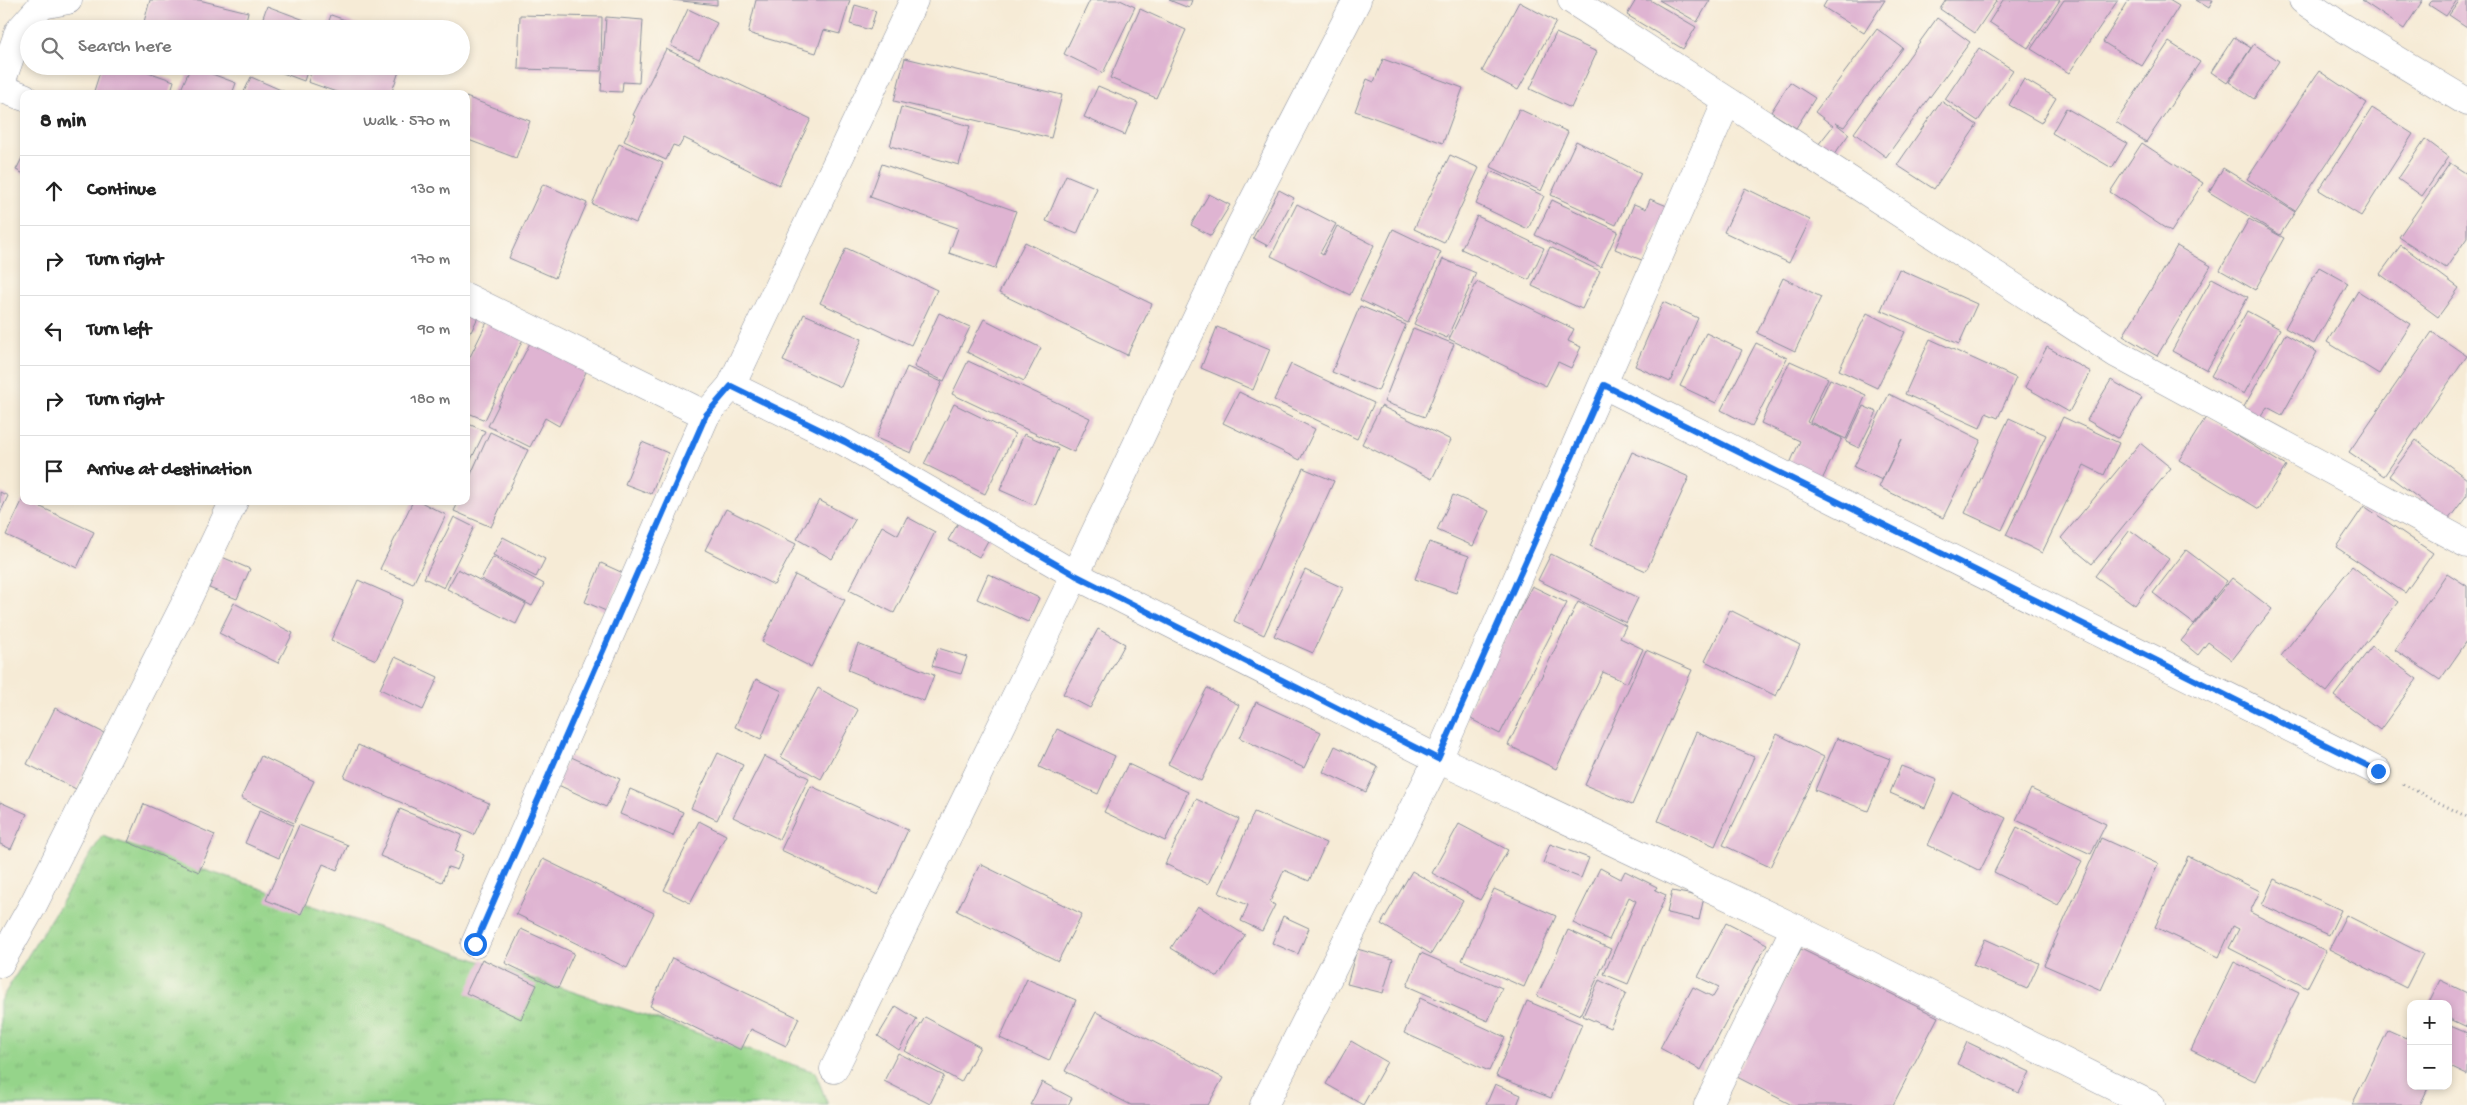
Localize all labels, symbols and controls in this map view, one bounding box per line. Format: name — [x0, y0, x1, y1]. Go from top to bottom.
search box — [20, 20, 470, 75]
icon: search — [38, 34, 66, 62]
text: Search here — [78, 36, 172, 59]
text: 8 min — [40, 110, 86, 135]
text: Walk · 570 m — [363, 113, 450, 132]
icon: ahead — [40, 177, 68, 205]
text: Continue — [87, 179, 156, 202]
text: 130 m — [411, 181, 450, 200]
icon: right — [40, 247, 68, 275]
text: Turn right — [87, 249, 163, 272]
text: 170 m — [411, 251, 450, 270]
icon: left — [40, 317, 68, 345]
text: Turn left — [87, 319, 151, 342]
text: 90 m — [418, 321, 450, 340]
icon: right — [40, 387, 68, 415]
text: Turn right — [87, 389, 163, 412]
text: 180 m — [411, 391, 450, 410]
icon: arrive — [40, 457, 68, 485]
text: Arrive at destination — [87, 459, 251, 482]
route end — [2367, 760, 2390, 783]
route start — [464, 933, 487, 956]
map controls — [2407, 1000, 2452, 1090]
button: + — [2407, 1000, 2452, 1045]
button: − — [2407, 1045, 2452, 1090]

